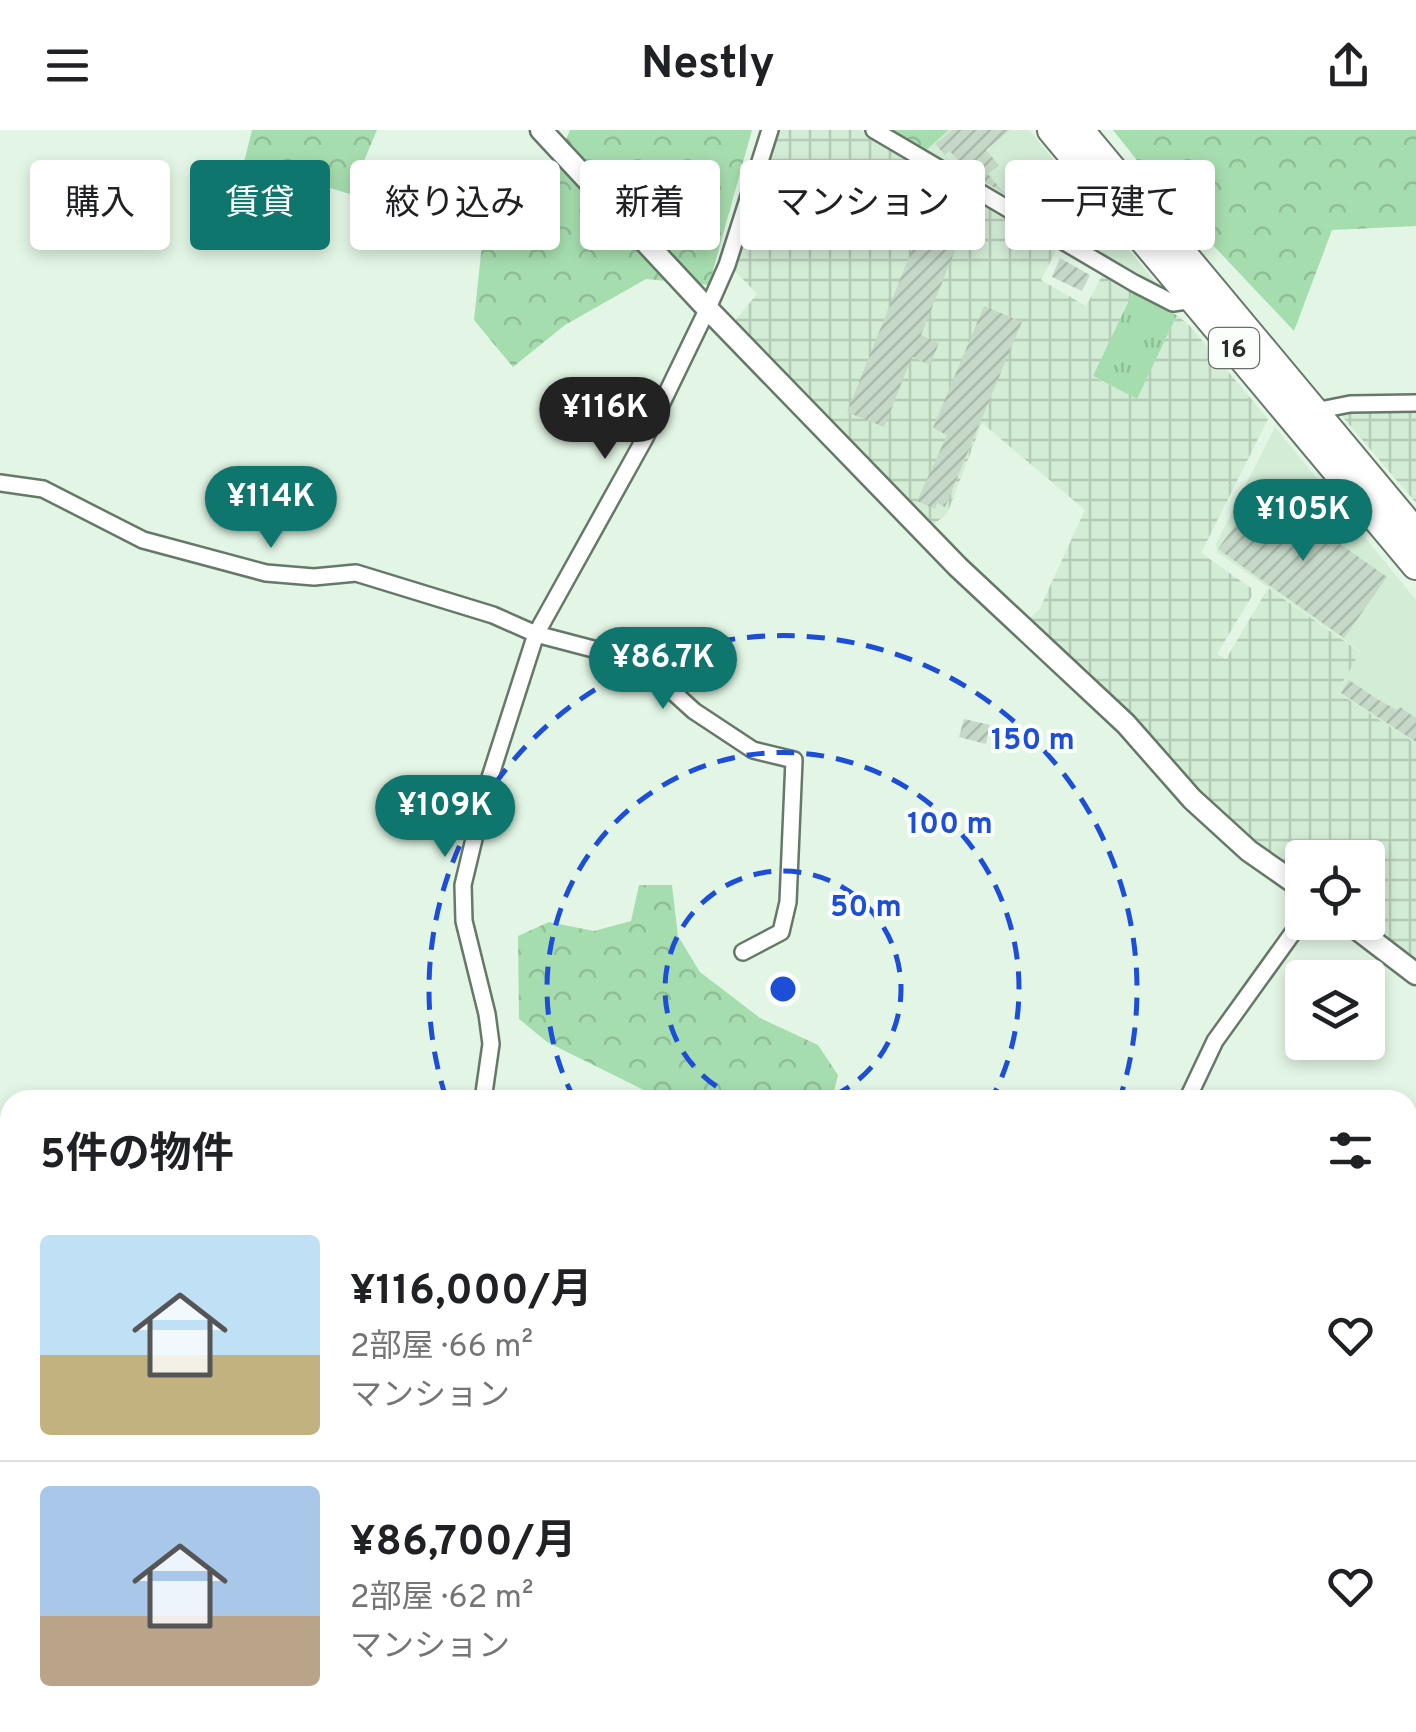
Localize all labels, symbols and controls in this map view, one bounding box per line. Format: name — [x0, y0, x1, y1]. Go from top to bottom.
text: Nestly — [641, 37, 775, 94]
icon: menu — [40, 38, 95, 93]
icon: share — [1321, 38, 1376, 93]
chip: 購入 — [30, 160, 170, 250]
chip: 賃貸 — [190, 160, 330, 250]
chip: 絞り込み — [350, 160, 560, 250]
chip: 新着 — [580, 160, 720, 250]
chip: マンション — [740, 160, 985, 250]
chip: 一戸建て — [1005, 160, 1215, 250]
road number: 16 — [1209, 328, 1259, 368]
pin: ¥116K — [535, 377, 675, 462]
text: ¥116K — [561, 389, 649, 429]
pin: ¥114K — [201, 466, 341, 551]
text: ¥114K — [227, 478, 315, 518]
pin: ¥105K — [1233, 479, 1373, 564]
text: ¥105K — [1255, 491, 1351, 531]
pin: ¥86.7K — [582, 627, 744, 712]
text: ¥86.7K — [611, 639, 715, 679]
text: 150 m — [991, 723, 1075, 760]
pin: ¥109K — [375, 775, 515, 860]
text: ¥109K — [397, 787, 493, 827]
text: 100 m — [907, 807, 993, 844]
map controls — [1285, 840, 1385, 1060]
button: locate — [1285, 840, 1385, 940]
text: 50 m — [830, 890, 902, 927]
button: layers — [1285, 960, 1385, 1060]
centre of rings — [765, 971, 801, 1007]
icon: filters — [1323, 1123, 1378, 1178]
text: 5件の物件 — [40, 1130, 234, 1183]
text: ¥116,000/月 — [350, 1266, 592, 1319]
icon: home — [120, 1275, 240, 1395]
icon: heart — [1323, 1308, 1378, 1363]
text: 2部屋 · 66 m² — [350, 1328, 533, 1368]
text: マンション — [350, 1377, 510, 1417]
text: ¥86,700/月 — [350, 1517, 577, 1570]
icon: home — [120, 1526, 240, 1646]
icon: heart — [1323, 1559, 1378, 1614]
text: 2部屋 · 62 m² — [350, 1579, 534, 1619]
text: マンション — [350, 1628, 510, 1668]

